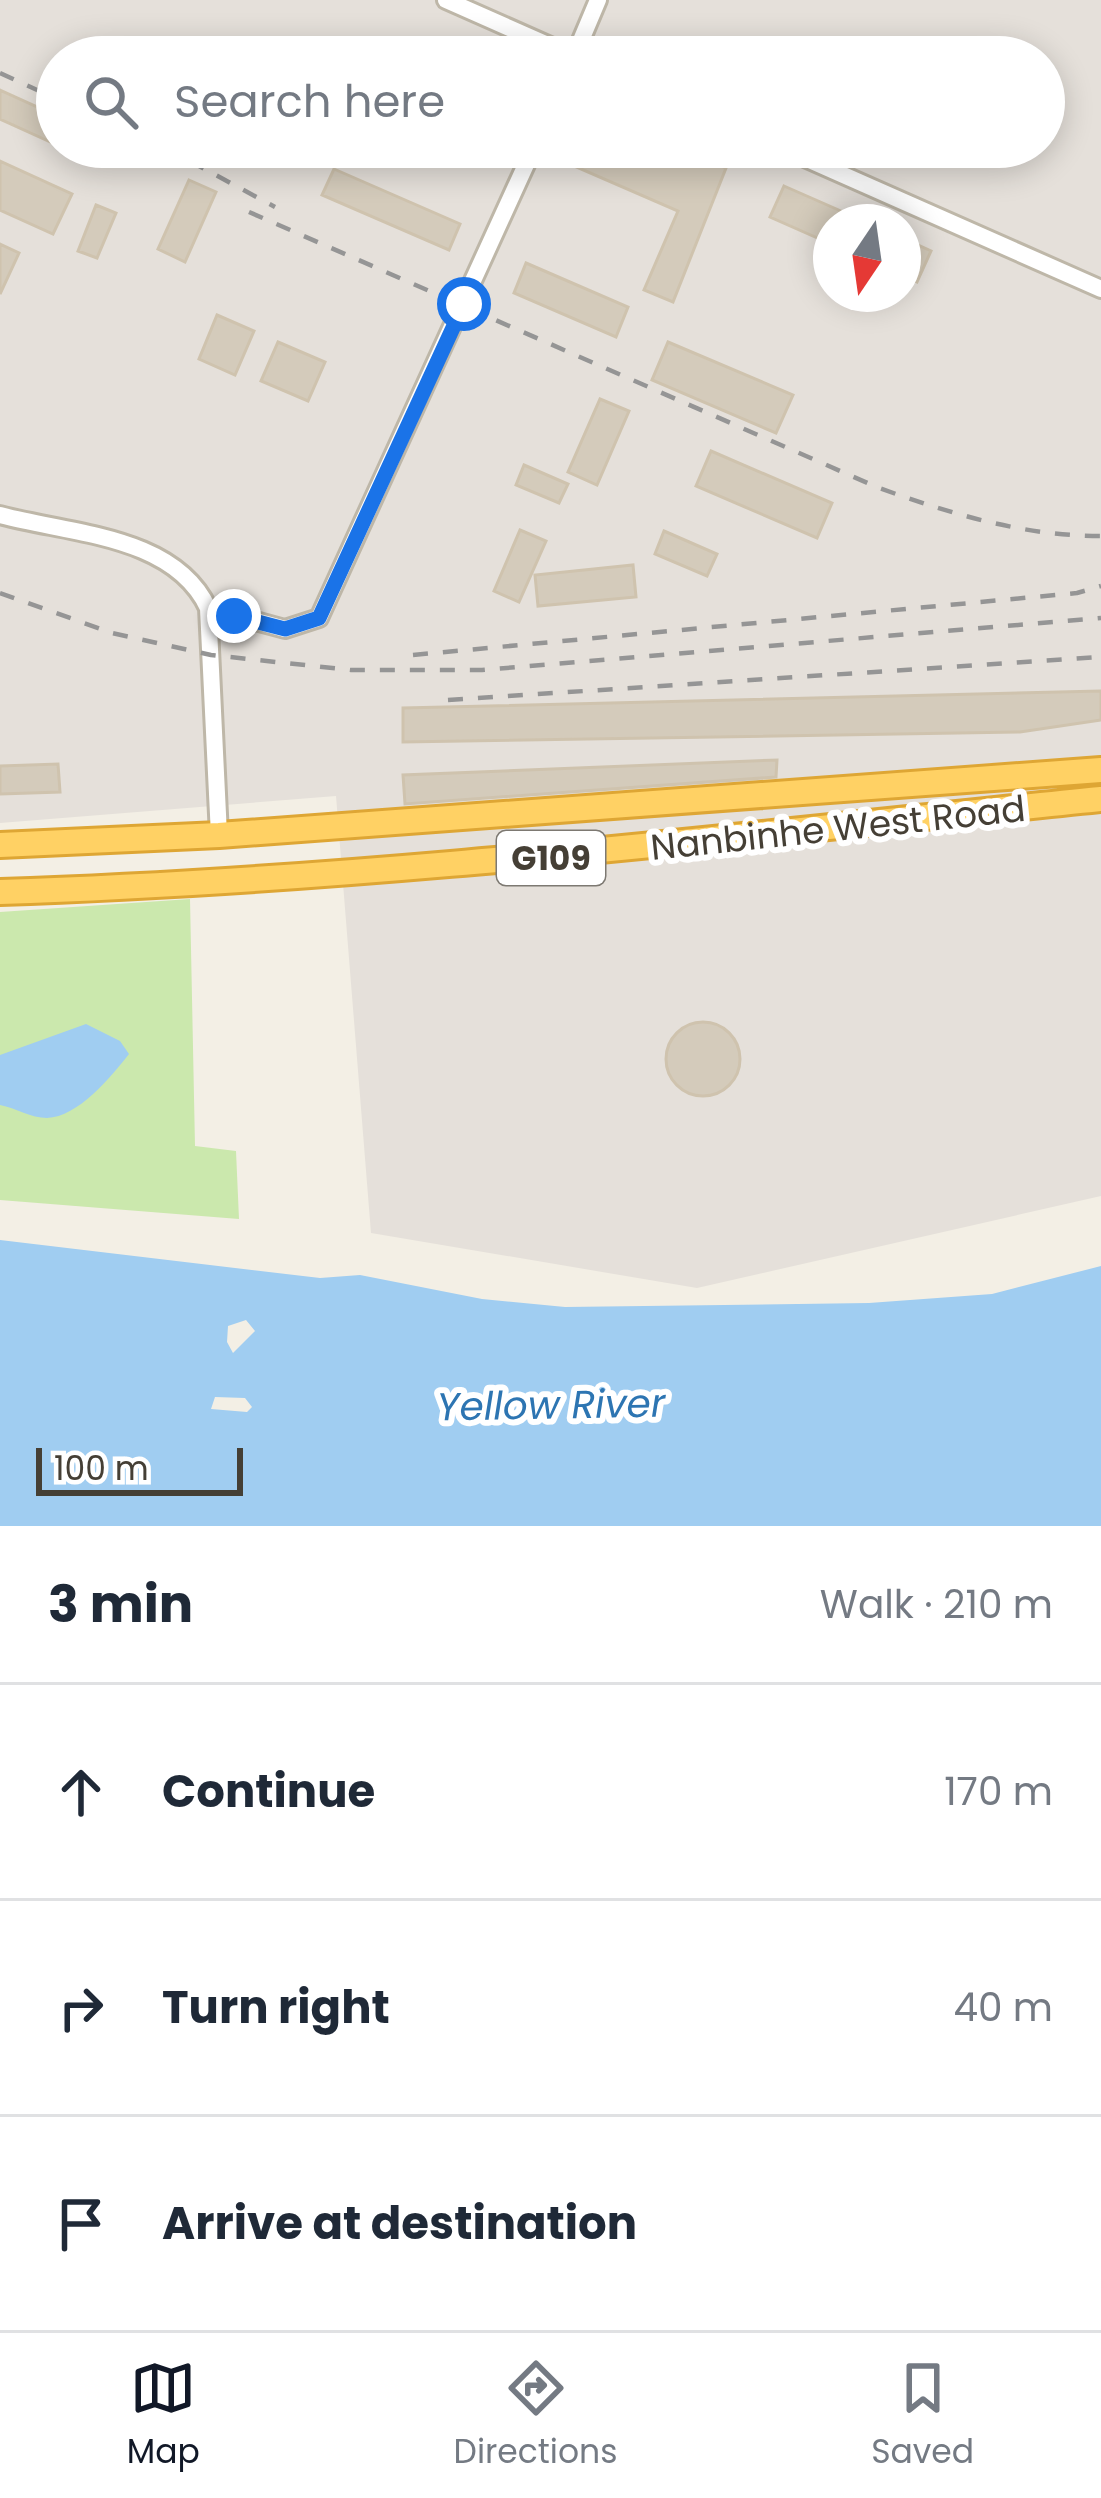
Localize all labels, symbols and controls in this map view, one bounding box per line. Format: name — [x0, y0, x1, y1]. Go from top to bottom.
search box — [36, 36, 1065, 168]
icon: search — [78, 69, 144, 135]
text: Search here — [174, 70, 445, 133]
north arrow — [813, 204, 921, 312]
route start — [437, 277, 491, 331]
route end — [207, 589, 261, 643]
street label: Nanbinhe West Road — [648, 783, 1028, 873]
road number: G109 — [497, 831, 605, 885]
water label: Yellow River — [436, 1375, 667, 1434]
scale bar — [36, 1442, 243, 1495]
text: 100 m — [54, 1445, 149, 1492]
text: 3 min — [48, 1568, 193, 1640]
text: Walk · 210 m — [820, 1577, 1053, 1632]
icon: ahead — [48, 1759, 114, 1825]
text: Continue — [162, 1760, 375, 1823]
text: 170 m — [944, 1764, 1053, 1819]
icon: right — [48, 1975, 114, 2041]
text: Turn right — [162, 1976, 390, 2039]
text: 40 m — [953, 1980, 1053, 2035]
icon: arrive — [48, 2191, 114, 2257]
text: Arrive at destination — [162, 2192, 637, 2255]
tab: Map — [127, 2355, 200, 2477]
tab: Directions — [454, 2355, 617, 2477]
tab: Saved — [871, 2355, 974, 2477]

